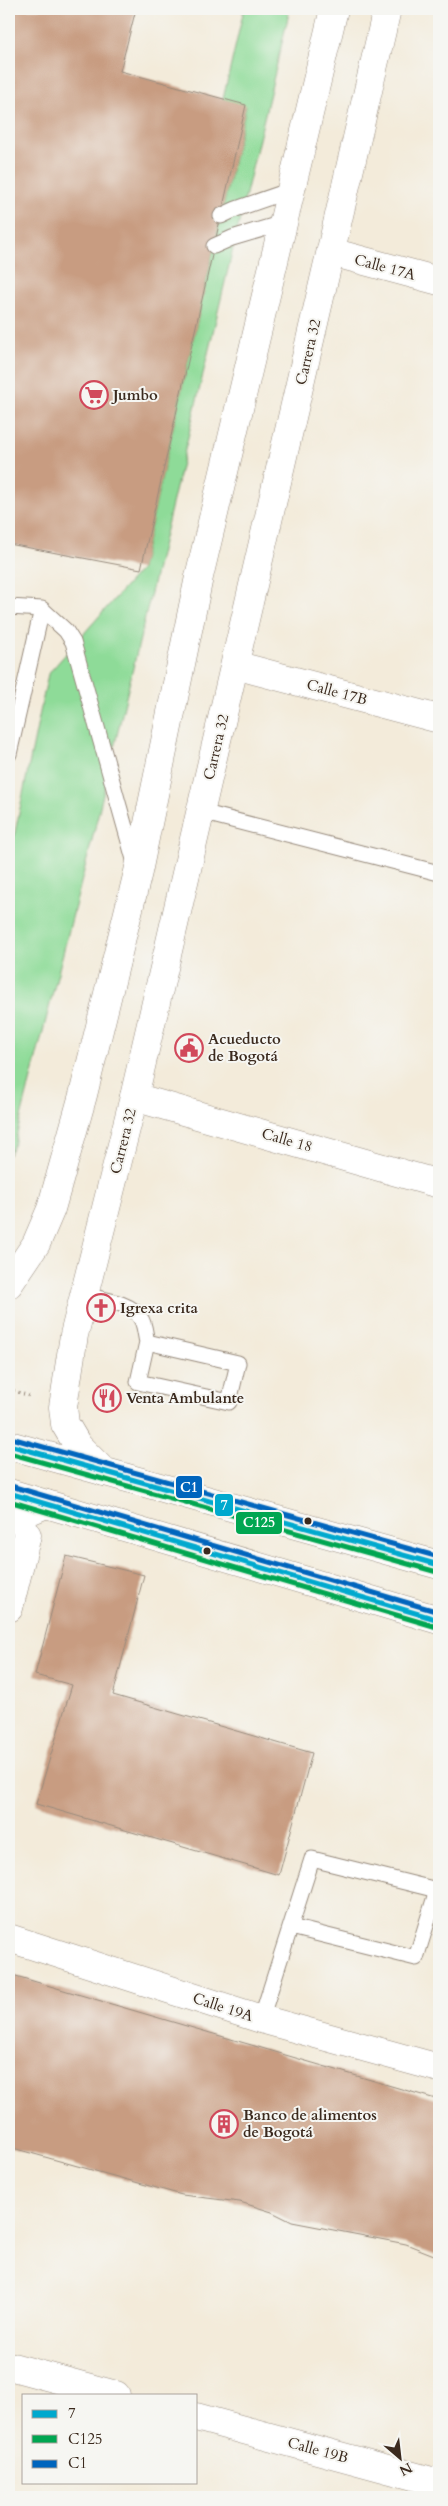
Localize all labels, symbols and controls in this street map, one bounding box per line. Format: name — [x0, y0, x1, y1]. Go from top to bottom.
street label: Calle 17A — [352, 249, 418, 285]
street label: Carrera 32 — [291, 317, 325, 387]
supermarket icon: Jumbo — [79, 380, 109, 410]
place label: Jumbo — [111, 385, 158, 405]
street label: Calle 17B — [304, 674, 370, 710]
street label: Carrera 32 — [199, 712, 233, 782]
place label: Acueducto de Bogotá — [208, 1029, 281, 1066]
public building icon: Acueducto de Bogotá — [174, 1033, 204, 1063]
street label: Carrera 32 — [105, 1106, 141, 1176]
street label: Calle 18 — [259, 1123, 315, 1157]
church icon: Igrexa crita — [86, 1293, 116, 1323]
place label: Igrexa crita — [120, 1298, 199, 1318]
restaurant icon: Venta Ambulante — [92, 1383, 122, 1413]
place label: Venta Ambulante — [126, 1388, 244, 1408]
line badge: C1 — [175, 1475, 203, 1499]
text: C1 — [180, 1478, 198, 1497]
line badge: 7 — [214, 1493, 234, 1517]
text: 7 — [220, 1496, 228, 1515]
line badge: C125 — [235, 1511, 283, 1535]
text: C125 — [243, 1513, 275, 1532]
unlabelled marker — [303, 1516, 313, 1526]
unlabelled marker — [202, 1546, 212, 1556]
street label: Calle 19A — [190, 1988, 256, 2026]
place label: Banco de alimentos de Bogotá — [243, 2105, 377, 2142]
building icon: Banco de alimentos de Bogotá — [209, 2109, 239, 2139]
legend — [22, 2394, 198, 2484]
text: 7 — [68, 2403, 76, 2423]
text: C125 — [68, 2429, 103, 2449]
street label: Calle 19B — [285, 2432, 351, 2468]
north arrow — [376, 2434, 426, 2484]
text: C1 — [68, 2453, 87, 2473]
text: N — [396, 2458, 416, 2480]

